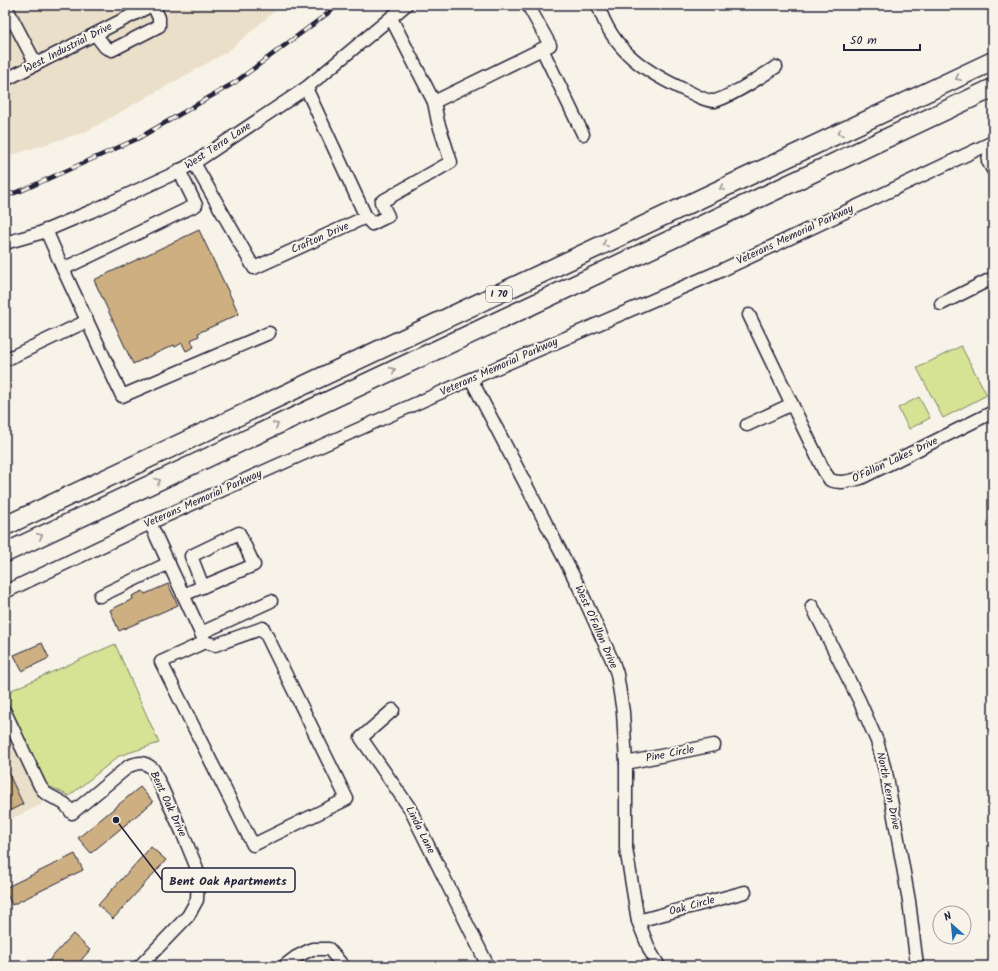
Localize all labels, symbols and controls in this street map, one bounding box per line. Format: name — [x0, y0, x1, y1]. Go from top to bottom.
street label: West Industrial Drive — [21, 18, 116, 78]
scale bar — [844, 26, 920, 52]
text: 50 m — [850, 31, 877, 50]
one-way arrow — [954, 73, 962, 81]
street label: West Terra Lane — [181, 118, 255, 174]
one-way arrow — [837, 128, 844, 136]
one-way arrow — [719, 183, 727, 191]
street label: Veterans Memorial Parkway — [733, 200, 857, 270]
street label: Crafton Drive — [288, 217, 352, 259]
one-way arrow — [601, 239, 609, 247]
road number: I 70 — [486, 286, 512, 302]
street label: Veterans Memorial Parkway — [437, 333, 562, 401]
one-way arrow — [389, 367, 397, 375]
one-way arrow — [271, 422, 279, 430]
street label: O'Fallon Lakes Drive — [849, 432, 941, 488]
street label: Veterans Memorial Parkway — [141, 465, 266, 533]
one-way arrow — [154, 478, 161, 486]
one-way arrow — [36, 533, 44, 541]
street label: West O'Fallon Drive — [570, 582, 622, 672]
street label: Pine Circle — [644, 740, 696, 768]
street label: North Kern Drive — [871, 751, 905, 832]
street label: Bent Oak Drive — [145, 768, 191, 840]
street label: Linda Lane — [400, 803, 440, 857]
callout: Bent Oak Apartments — [162, 868, 295, 892]
text: Bent Oak Apartments — [169, 872, 287, 891]
street label: Oak Circle — [667, 891, 717, 921]
north arrow — [932, 905, 972, 945]
text: N — [941, 907, 955, 927]

